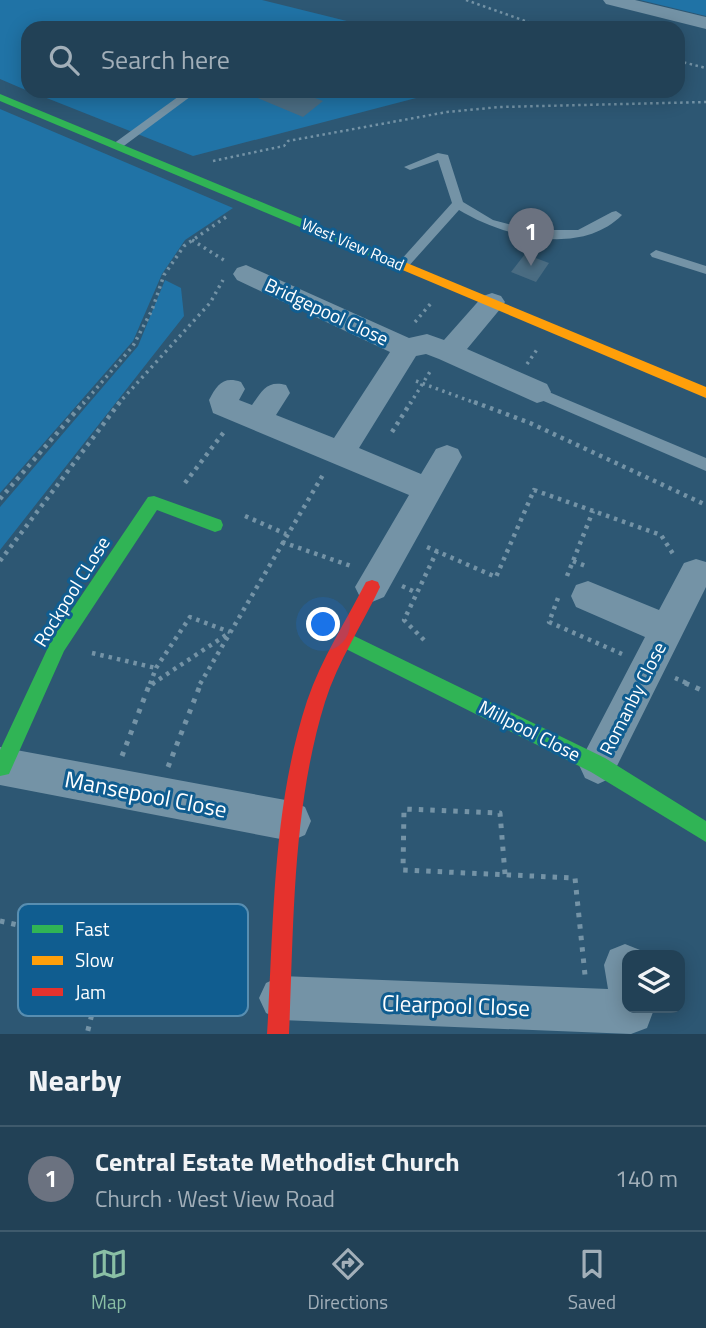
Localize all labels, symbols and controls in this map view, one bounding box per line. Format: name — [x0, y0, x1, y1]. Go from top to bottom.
search box — [21, 21, 685, 98]
text: Search here — [101, 40, 230, 79]
icon: search — [45, 41, 83, 79]
pin: 1 — [508, 208, 554, 266]
street label: West View Road — [298, 212, 408, 276]
street label: Bridgepool Close — [260, 270, 394, 352]
street label: Rockpool CLose — [25, 530, 117, 652]
your location — [306, 607, 340, 641]
street label: Romanby Close — [591, 636, 673, 760]
street label: Millpool Close — [474, 692, 586, 768]
street label: Mansepool Close — [62, 761, 230, 827]
legend — [18, 904, 248, 1016]
text: Fast — [75, 914, 110, 943]
text: Slow — [75, 945, 114, 974]
map controls — [622, 950, 685, 1013]
button: layers — [622, 950, 685, 1013]
text: Jam — [75, 977, 106, 1006]
street label: Clearpool Close — [381, 985, 531, 1025]
text: Nearby — [28, 1057, 121, 1103]
text: Central Estate Methodist Church — [95, 1142, 460, 1181]
text: 1 — [45, 1161, 57, 1196]
text: 140 m — [615, 1161, 678, 1196]
text: Church · West View Road — [95, 1181, 335, 1216]
tab: Map — [90, 1245, 128, 1316]
tab: Directions — [308, 1245, 388, 1316]
tab: Saved — [568, 1245, 616, 1316]

